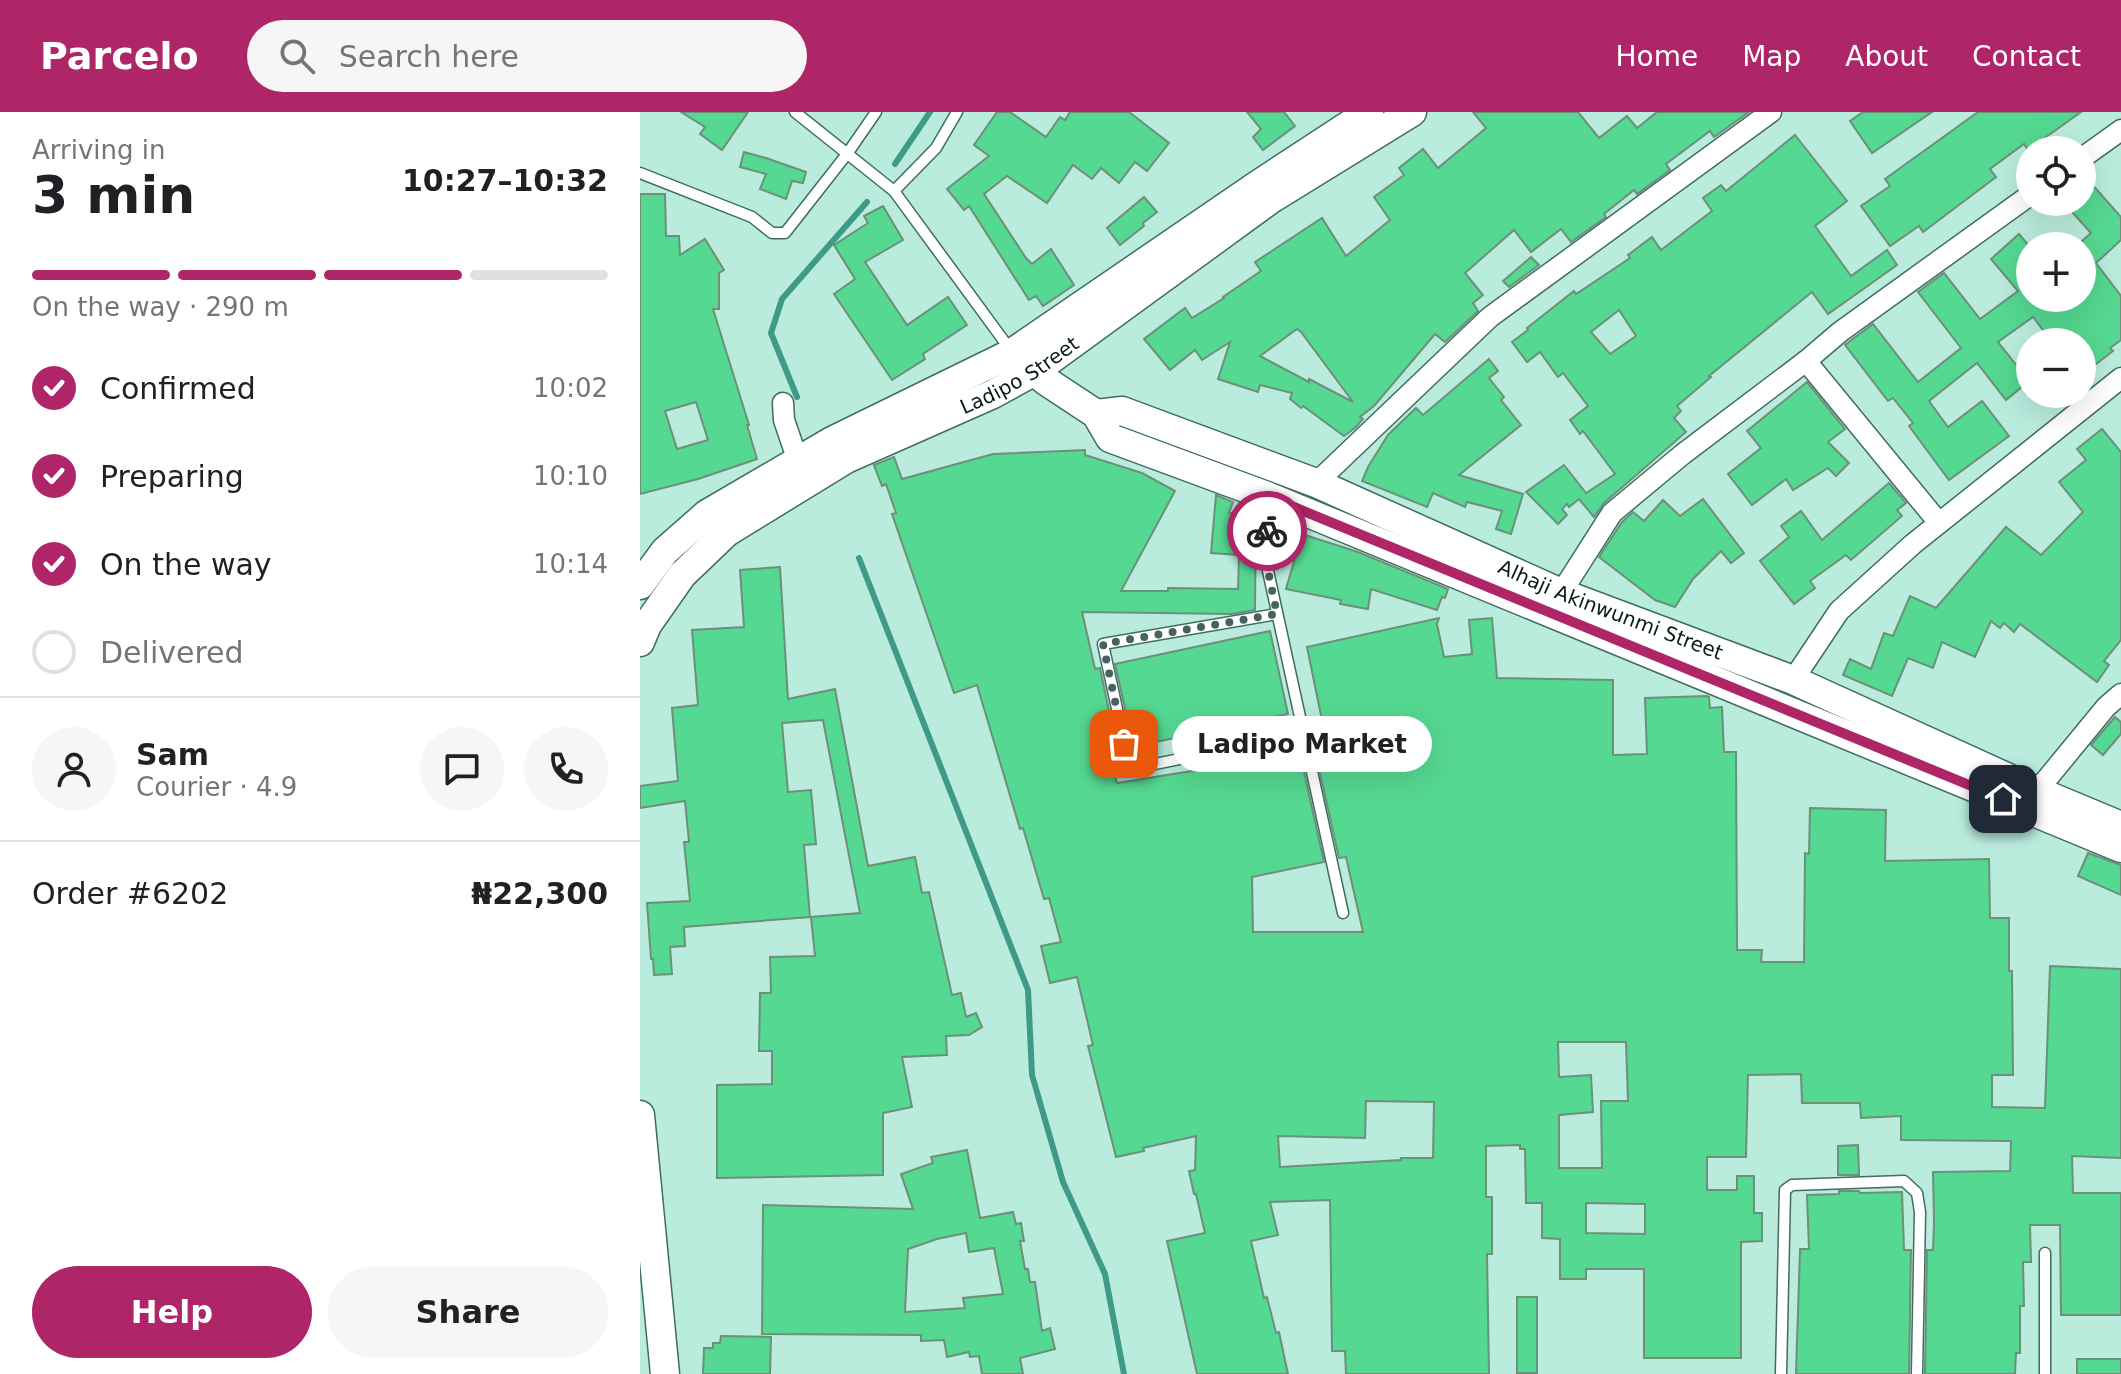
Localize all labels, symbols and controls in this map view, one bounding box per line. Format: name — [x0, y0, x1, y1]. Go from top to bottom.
search box — [247, 20, 807, 92]
text: Parcelo — [40, 34, 199, 78]
icon: search — [275, 34, 319, 78]
text: Search here — [339, 39, 519, 74]
text: Home — [1615, 40, 1698, 73]
text: Map — [1742, 40, 1801, 73]
text: About — [1845, 40, 1928, 73]
text: Contact — [1972, 40, 2081, 73]
text: Arriving in — [32, 135, 166, 165]
map controls — [2016, 136, 2096, 408]
button: locate — [2016, 136, 2096, 216]
text: 10:27–10:32 — [402, 163, 608, 198]
text: 3 min — [32, 165, 195, 225]
button: + — [2016, 232, 2096, 312]
text: On the way · 290 m — [32, 292, 289, 322]
button: − — [2016, 328, 2096, 408]
street label: Ladipo Street — [956, 331, 1083, 419]
icon: check — [32, 366, 76, 410]
text: Confirmed — [100, 371, 256, 406]
text: 10:02 — [533, 373, 608, 403]
icon: check — [32, 454, 76, 498]
text: Preparing — [100, 459, 244, 494]
text: 10:10 — [533, 461, 608, 491]
courier — [1227, 491, 1307, 571]
icon: bike — [1245, 509, 1289, 553]
icon: check — [32, 542, 76, 586]
text: On the way — [100, 547, 272, 582]
text: 10:14 — [533, 549, 608, 579]
street label: Alhaji Akinwunmi Street — [1495, 555, 1726, 665]
text: Delivered — [100, 635, 244, 670]
pin — [1090, 710, 1158, 778]
callout: Ladipo Market — [1172, 716, 1432, 772]
icon: bag — [1102, 722, 1146, 766]
button: person — [32, 727, 116, 811]
button: chat — [420, 727, 504, 811]
button: phone — [524, 727, 608, 811]
text: Ladipo Market — [1197, 729, 1407, 759]
text: Sam — [136, 737, 209, 772]
pin — [1969, 765, 2037, 833]
text: Courier · 4.9 — [136, 772, 297, 802]
icon: home — [1981, 777, 2025, 821]
text: Order #6202 — [32, 876, 228, 911]
text: ₦22,300 — [471, 876, 608, 911]
button: Help — [32, 1266, 312, 1358]
button: Share — [328, 1266, 608, 1358]

